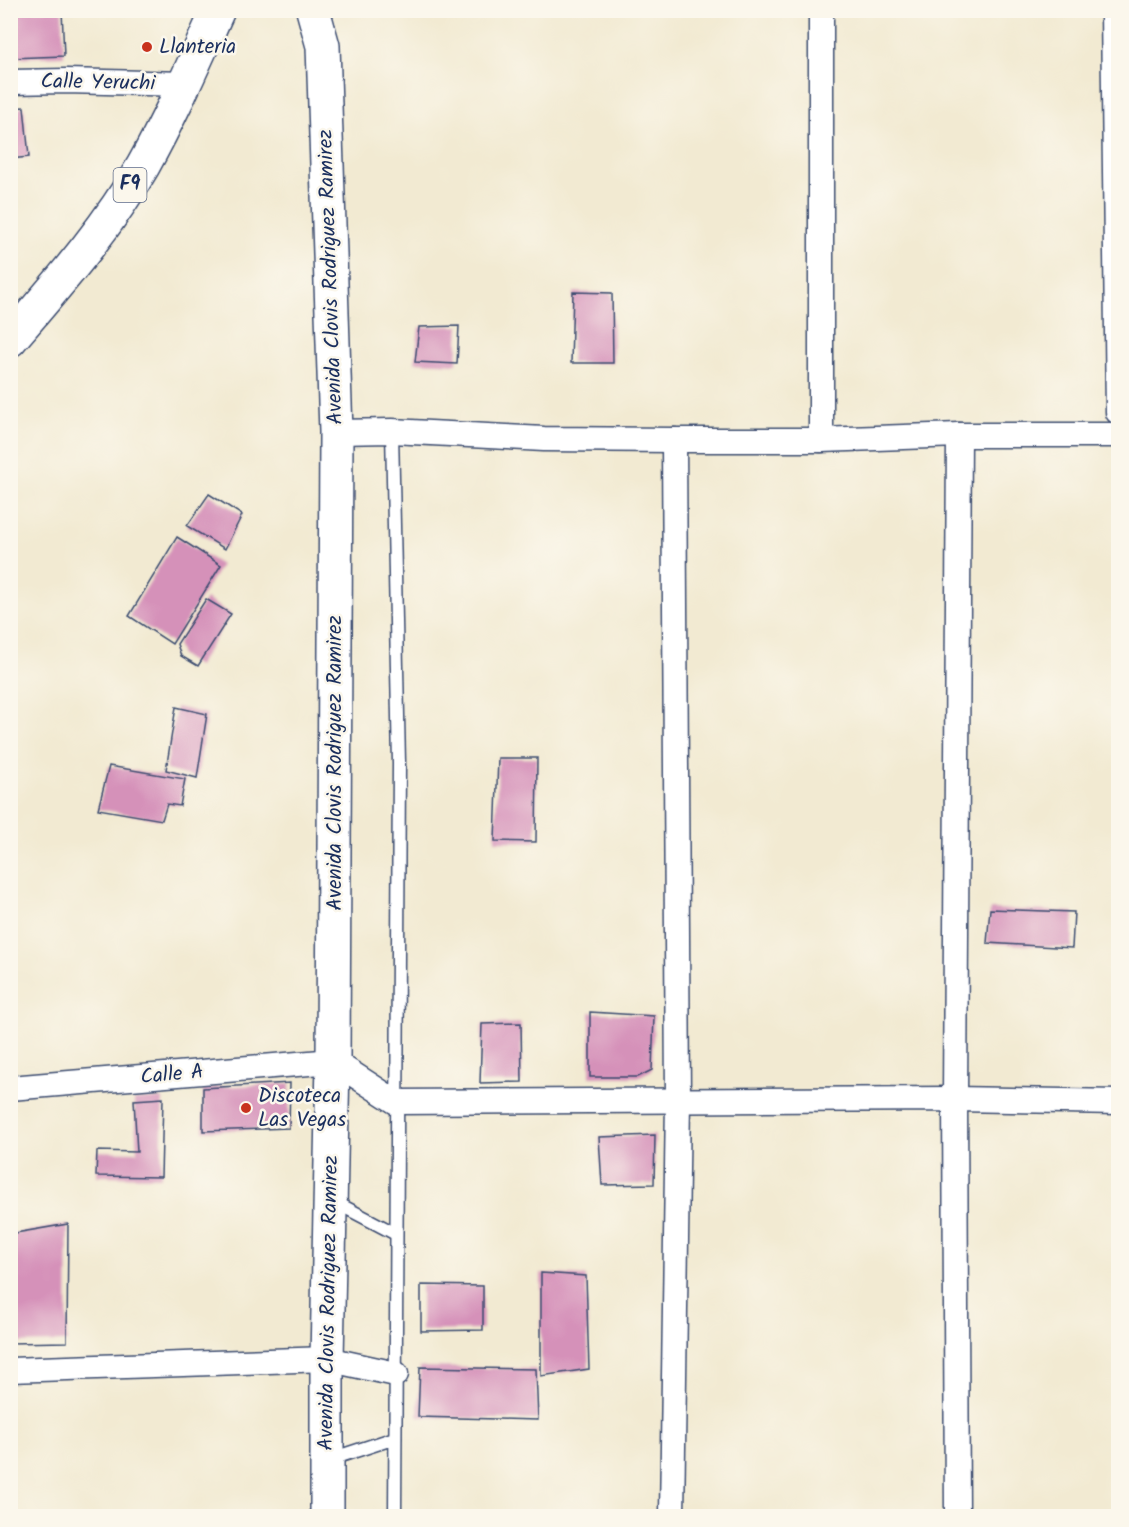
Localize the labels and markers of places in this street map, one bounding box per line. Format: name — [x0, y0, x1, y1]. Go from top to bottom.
place label: Llanteria — [159, 31, 236, 64]
marker: Llanteria — [140, 40, 154, 54]
place label: Discoteca Las Vegas — [258, 1080, 346, 1137]
marker: Discoteca Las Vegas — [239, 1101, 253, 1115]

